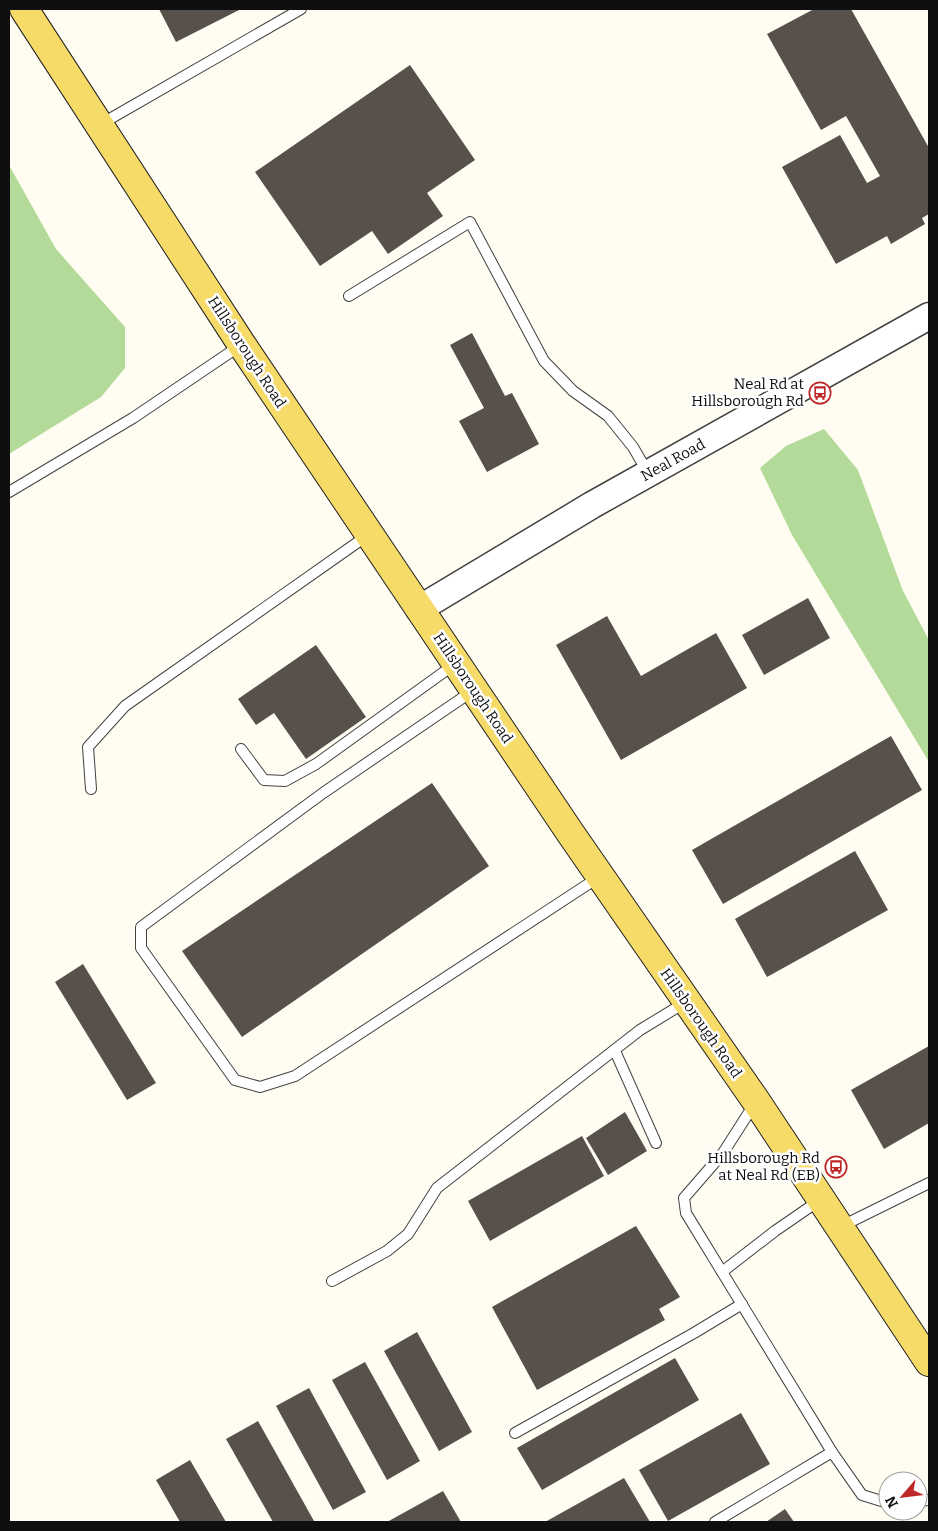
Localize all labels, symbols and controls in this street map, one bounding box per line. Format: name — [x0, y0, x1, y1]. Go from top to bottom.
street label: Hillsborough Road — [204, 293, 290, 411]
place label: Neal Rd at Hillsborough Rd — [691, 375, 805, 410]
bus stop icon: Neal Rd at Hillsborough Rd — [808, 381, 832, 405]
street label: Neal Road — [638, 435, 708, 485]
street label: Hillsborough Road — [429, 629, 517, 747]
street label: Hillsborough Road — [656, 965, 746, 1081]
place label: Hillsborough Rd at Neal Rd (EB) — [707, 1149, 820, 1184]
bus stop icon: Hillsborough Rd at Neal Rd (EB) — [824, 1155, 848, 1179]
north arrow — [878, 1471, 928, 1521]
text: N — [882, 1493, 902, 1511]

